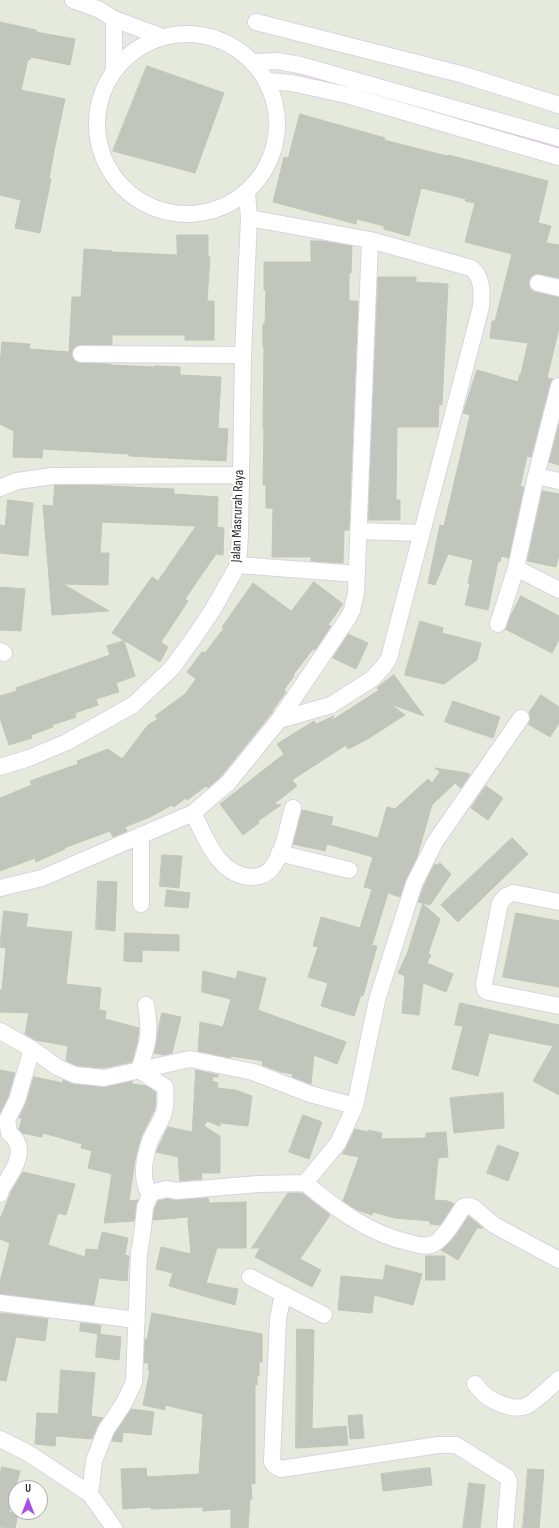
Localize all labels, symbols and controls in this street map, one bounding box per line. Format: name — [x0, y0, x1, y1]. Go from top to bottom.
street label: Jalan Masrurah Raya — [228, 469, 248, 563]
north arrow — [8, 1480, 48, 1520]
text: U — [25, 1482, 31, 1495]

